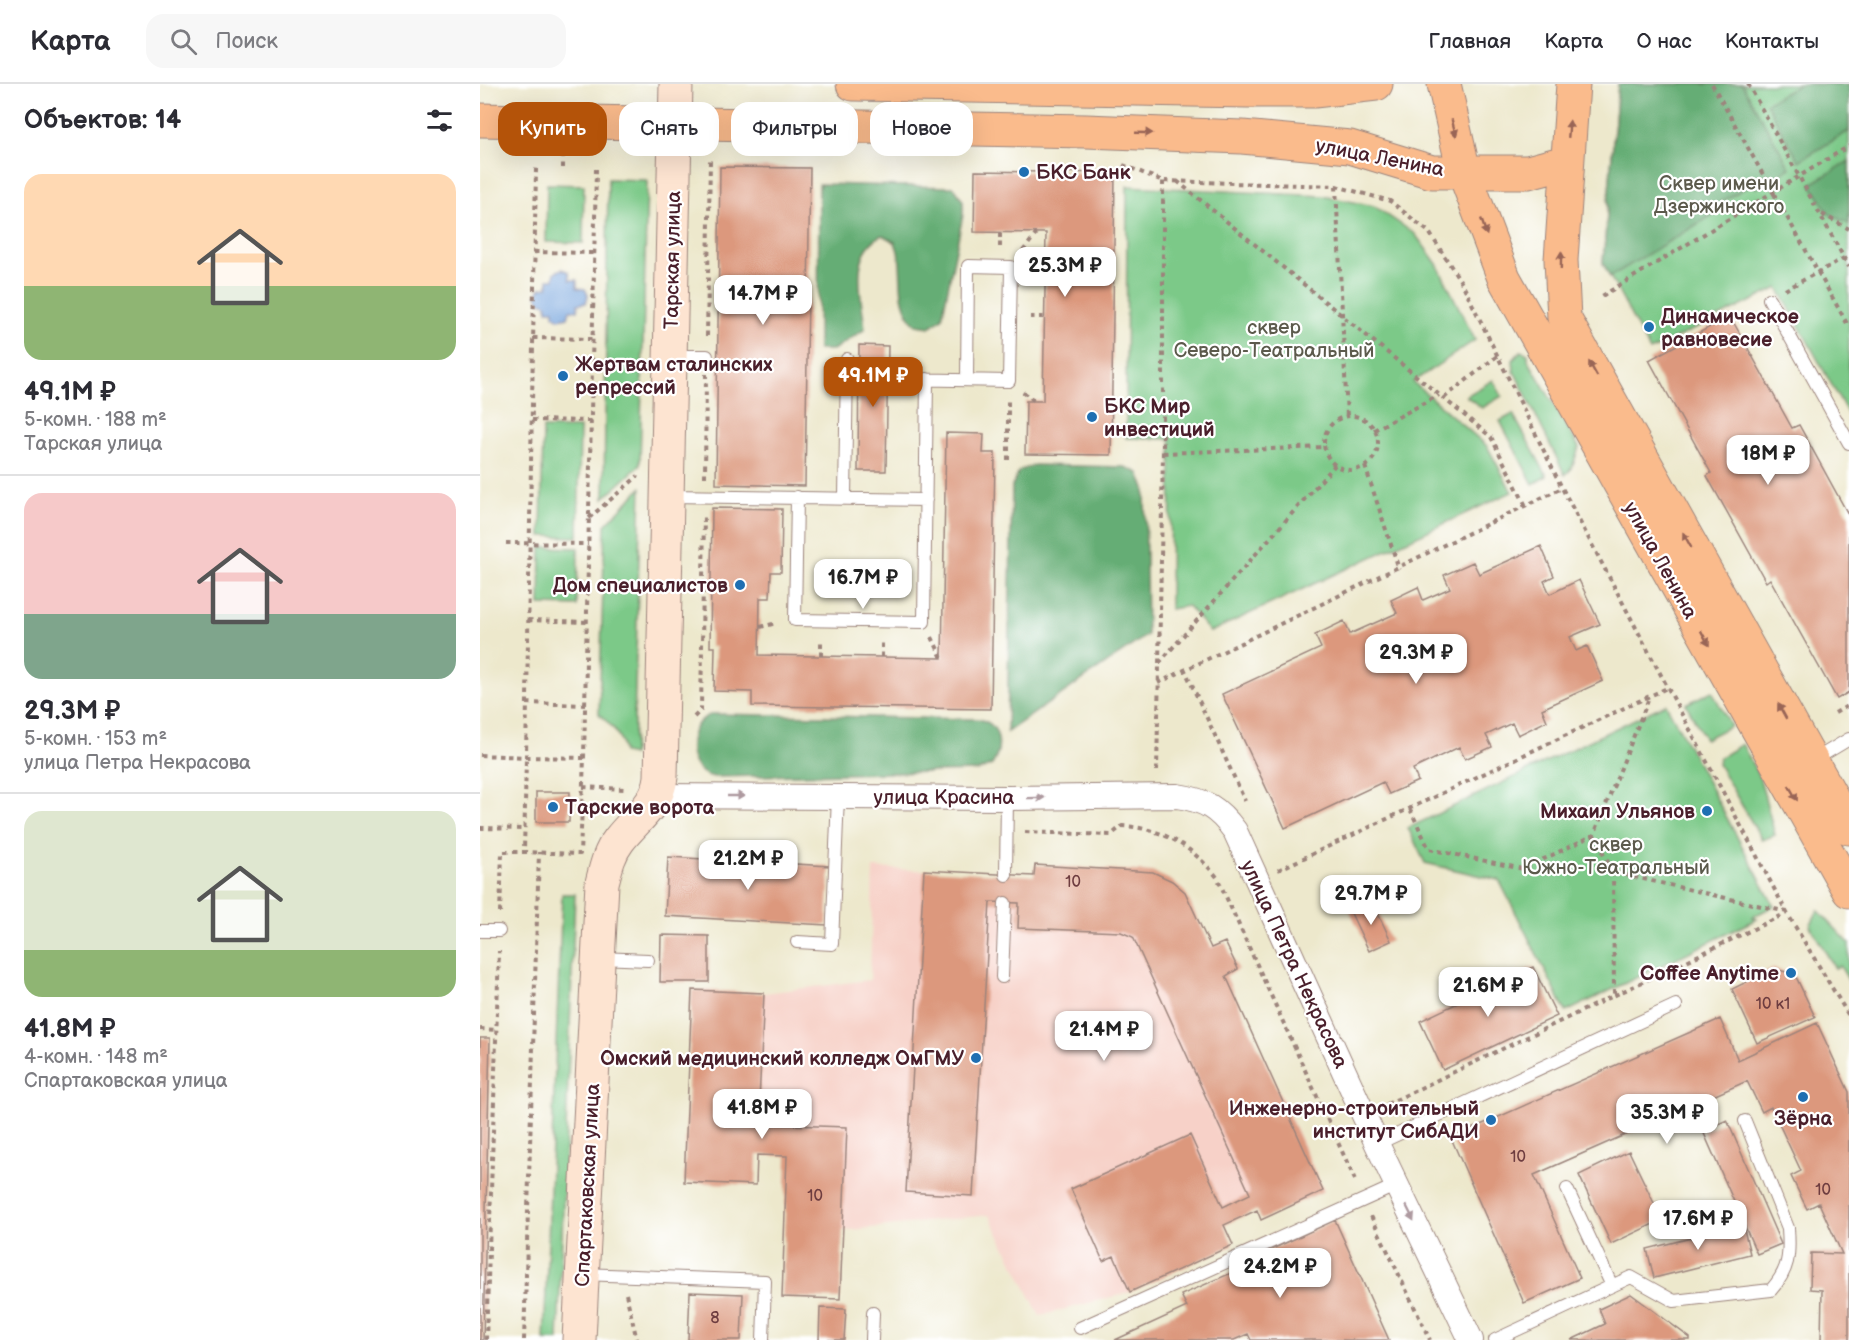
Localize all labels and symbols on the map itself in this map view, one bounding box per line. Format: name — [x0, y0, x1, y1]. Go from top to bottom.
one-way arrow — [1449, 119, 1459, 137]
one-way arrow — [1564, 119, 1574, 138]
one-way arrow — [1135, 129, 1154, 138]
street label: улица Ленина — [1314, 134, 1446, 182]
place label: БКС Банк — [1036, 161, 1131, 185]
marker: БКС Банк — [1017, 165, 1031, 179]
park label: Сквер имени Дзержинского — [1654, 172, 1784, 219]
street label: Тарская улица — [660, 190, 686, 329]
one-way arrow — [1479, 218, 1489, 236]
pin: 25.3M ₽ — [1010, 247, 1120, 298]
one-way arrow — [1556, 250, 1566, 269]
pin: 14.7M ₽ — [708, 275, 818, 326]
place label: Динамическое равновесие — [1661, 305, 1799, 352]
park label: сквер Северо-Театральный — [1174, 316, 1374, 363]
marker: Динамическое равновесие — [1642, 320, 1656, 334]
place label: Жертвам сталинских репрессий — [575, 353, 772, 400]
pin: 49.1M ₽ — [818, 357, 928, 408]
one-way arrow — [1588, 361, 1598, 378]
marker: Жертвам сталинских репрессий — [556, 369, 570, 383]
place label: БКС Мир инвестиций — [1104, 395, 1215, 442]
marker: БКС Мир инвестиций — [1085, 410, 1099, 424]
pin: 18M ₽ — [1726, 435, 1810, 486]
street label: улица Ленина — [1618, 498, 1702, 623]
one-way arrow — [1682, 531, 1692, 548]
pin: 16.7M ₽ — [808, 559, 918, 610]
place label: Дом специалистов — [553, 574, 728, 598]
marker: Дом специалистов — [733, 578, 747, 592]
one-way arrow — [1699, 630, 1710, 646]
pin: 29.3M ₽ — [1361, 634, 1471, 685]
one-way arrow — [1777, 702, 1787, 719]
one-way arrow — [1788, 785, 1798, 802]
street label: улица Красина — [874, 786, 1015, 810]
one-way arrow — [727, 791, 746, 801]
one-way arrow — [1027, 793, 1046, 803]
place label: Тарские ворота — [565, 796, 715, 820]
marker: Тарские ворота — [546, 800, 560, 814]
place label: Михаил Ульянов — [1540, 800, 1695, 824]
marker: Михаил Ульянов — [1700, 804, 1714, 818]
park label: сквер Южно-Театральный — [1522, 833, 1710, 880]
pin: 21.2M ₽ — [693, 840, 803, 891]
street label: улица Петра Некрасова — [1235, 857, 1353, 1072]
house number: 10 — [1065, 873, 1081, 892]
pin: 29.7M ₽ — [1316, 875, 1426, 926]
place label: Coffee Anytime — [1640, 962, 1779, 986]
marker: Coffee Anytime — [1784, 966, 1798, 980]
pin: 21.6M ₽ — [1433, 967, 1543, 1018]
house number: 10 к1 — [1756, 995, 1790, 1014]
pin: 21.4M ₽ — [1049, 1011, 1159, 1062]
place label: Омский медицинский колледж ОмГМУ — [600, 1047, 964, 1071]
marker: Омский медицинский колледж ОмГМУ — [969, 1051, 983, 1065]
street label: Спартаковская улица — [571, 1083, 605, 1287]
pin: 41.8M ₽ — [707, 1089, 817, 1140]
marker: Зёрна — [1796, 1090, 1810, 1104]
pin: 35.3M ₽ — [1612, 1094, 1722, 1145]
place label: Инженерно-строительный институт СибАДИ — [1229, 1097, 1479, 1144]
place label: Зёрна — [1774, 1107, 1833, 1131]
marker: Инженерно-строительный институт СибАДИ — [1484, 1113, 1498, 1127]
house number: 10 — [1510, 1148, 1526, 1167]
house number: 10 — [1815, 1181, 1831, 1200]
house number: 10 — [807, 1187, 823, 1206]
pin: 17.6M ₽ — [1643, 1200, 1753, 1251]
one-way arrow — [1406, 1204, 1415, 1221]
pin: 24.2M ₽ — [1225, 1248, 1335, 1299]
house number: 8 — [710, 1309, 720, 1328]

